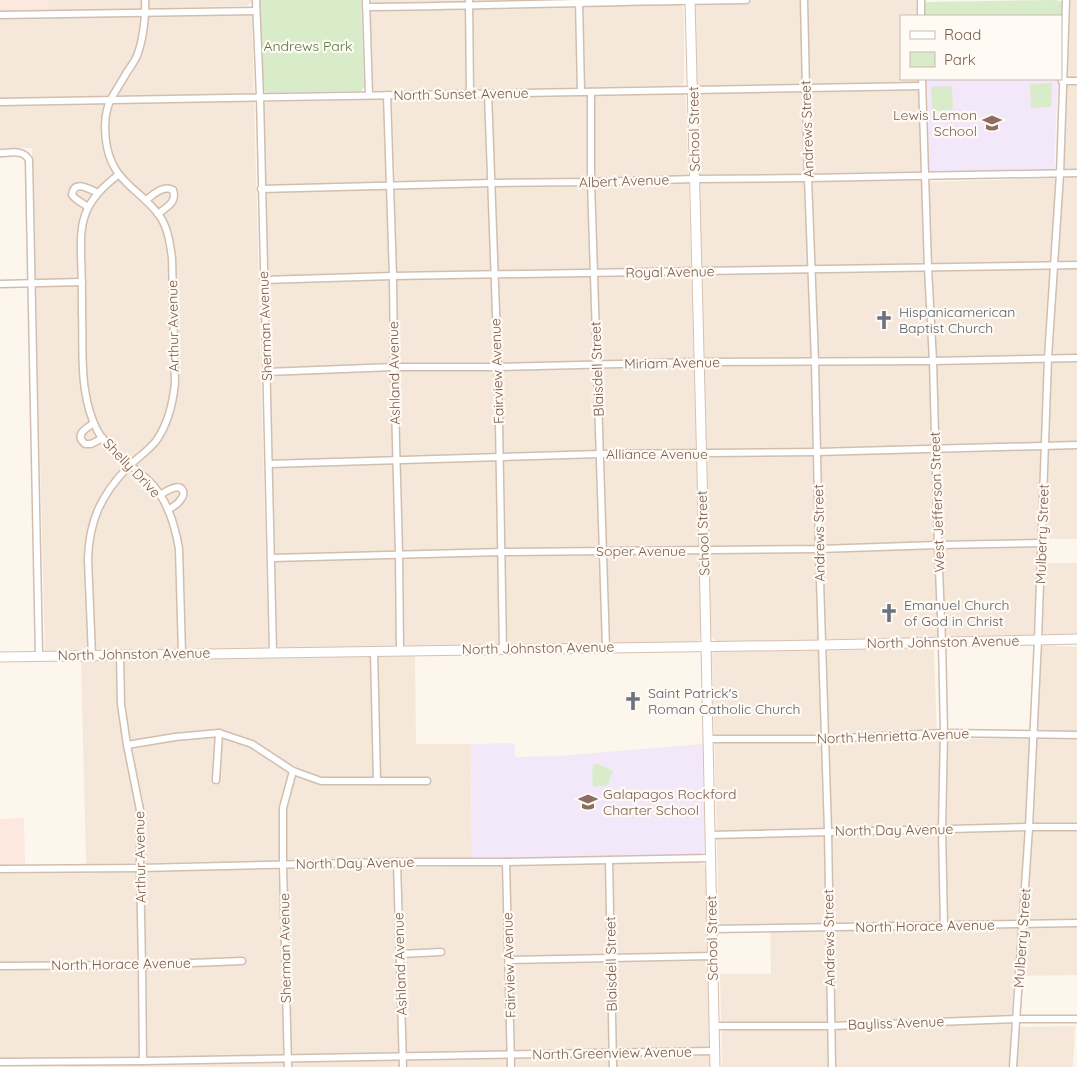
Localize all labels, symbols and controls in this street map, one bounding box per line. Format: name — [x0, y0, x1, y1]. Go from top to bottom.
legend — [900, 15, 1062, 80]
text: Road — [944, 25, 981, 44]
park label: Andrews Park — [263, 37, 353, 55]
text: Park — [944, 50, 976, 69]
street label: Andrews Street — [796, 80, 818, 178]
street label: North Sunset Avenue — [393, 84, 529, 104]
street label: School Street — [684, 86, 704, 172]
place label: Lewis Lemon School — [893, 106, 977, 140]
school or university icon: Lewis Lemon School — [981, 112, 1003, 134]
street label: Albert Avenue — [578, 170, 670, 192]
street label: Royal Avenue — [625, 262, 715, 282]
street label: Sherman Avenue — [254, 271, 276, 381]
street label: Arthur Avenue — [163, 280, 183, 372]
place label: Hispanicamerican Baptist Church — [899, 303, 1015, 337]
church icon: Hispanicamerican Baptist Church — [873, 309, 895, 331]
street label: Fairview Avenue — [486, 318, 508, 424]
street label: Ashland Avenue — [384, 321, 404, 425]
street label: Blaisdell Street — [586, 321, 608, 417]
street label: Miriam Avenue — [624, 353, 720, 373]
street label: West Jefferson Street — [926, 431, 948, 573]
street label: Shelly Drive — [99, 435, 165, 501]
street label: Alliance Avenue — [606, 445, 708, 463]
street label: Mulberry Street — [1031, 483, 1053, 584]
street label: Andrews Street — [809, 484, 829, 582]
street label: School Street — [693, 490, 713, 576]
street label: Soper Avenue — [596, 542, 686, 560]
place label: Emanuel Church of God in Christ — [904, 596, 1010, 630]
church icon: Emanuel Church of God in Christ — [878, 602, 900, 624]
street label: North Johnston Avenue — [867, 632, 1020, 652]
street label: North Johnston Avenue — [462, 638, 615, 658]
street label: North Johnston Avenue — [58, 644, 211, 664]
place label: Saint Patrick's Roman Catholic Church — [648, 684, 800, 718]
church icon: Saint Patrick's Roman Catholic Church — [622, 690, 644, 712]
street label: North Henrietta Avenue — [816, 724, 970, 748]
place label: Galapagos Rockford Charter School — [603, 785, 736, 819]
school or university icon: Galapagos Rockford Charter School — [577, 791, 599, 813]
street label: Arthur Avenue — [130, 811, 150, 903]
street label: North Day Avenue — [834, 820, 954, 840]
street label: North Day Avenue — [295, 853, 415, 873]
street label: Mulberry Street — [1010, 887, 1034, 988]
street label: Andrews Street — [819, 889, 839, 987]
street label: Sherman Avenue — [275, 893, 295, 1003]
street label: School Street — [702, 895, 722, 981]
street label: Ashland Avenue — [389, 912, 411, 1016]
street label: Fairview Avenue — [498, 912, 520, 1018]
street label: Blaisdell Street — [601, 916, 621, 1012]
street label: North Horace Avenue — [855, 916, 995, 936]
street label: North Horace Avenue — [51, 954, 191, 974]
street label: Bayliss Avenue — [847, 1012, 945, 1034]
street label: North Greenview Avenue — [532, 1043, 692, 1063]

